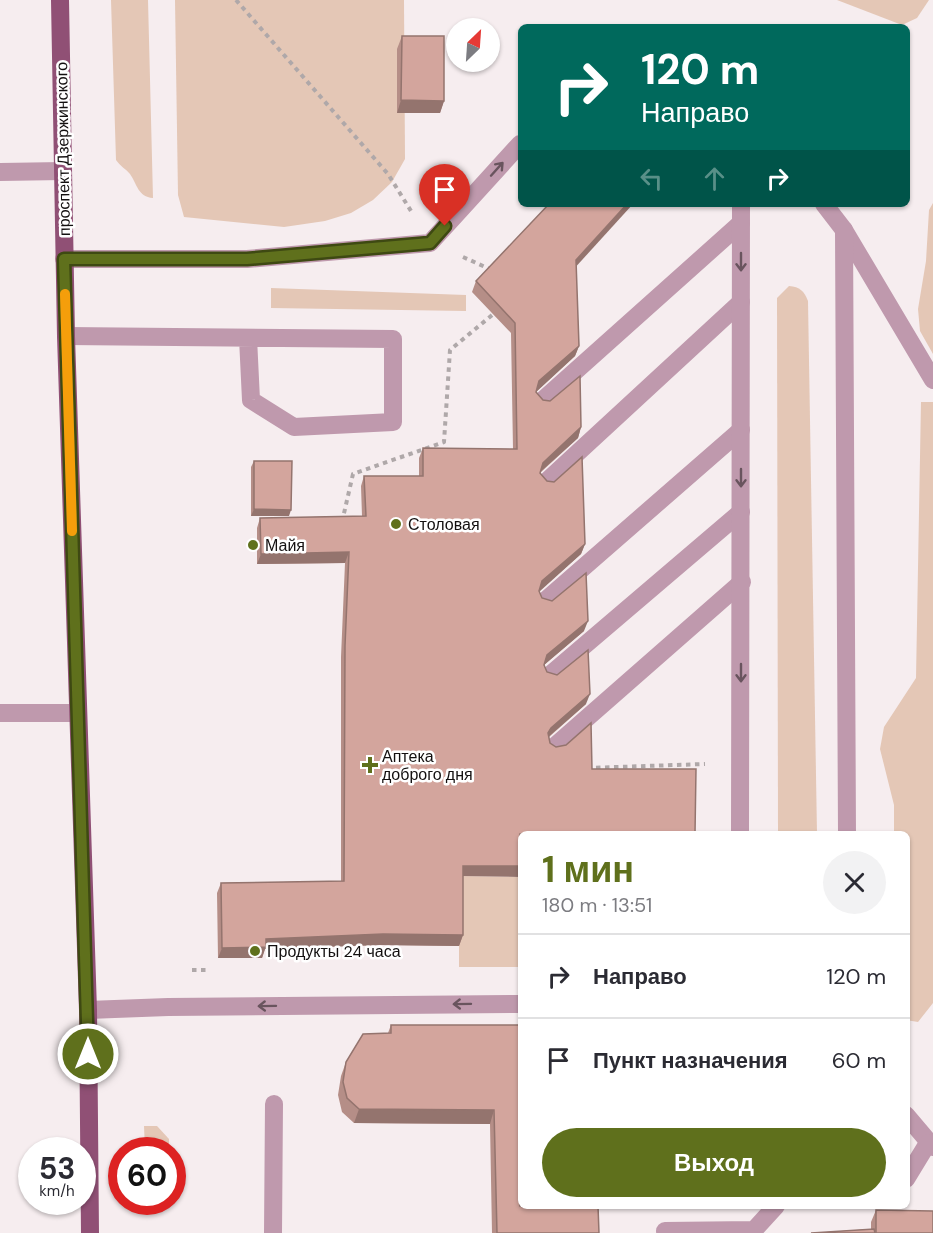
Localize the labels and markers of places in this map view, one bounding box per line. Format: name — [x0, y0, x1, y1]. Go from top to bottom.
pin — [419, 164, 470, 226]
place label: Столовая — [408, 514, 480, 535]
marker: Столовая — [389, 517, 403, 531]
place label: Майя — [265, 535, 305, 556]
marker: Майя — [246, 538, 260, 552]
place label: Аптека доброго дня — [382, 746, 473, 785]
marker: Аптека доброго дня — [363, 758, 377, 772]
place label: Продукты 24 часа — [267, 941, 401, 962]
marker: Продукты 24 часа — [248, 944, 262, 958]

